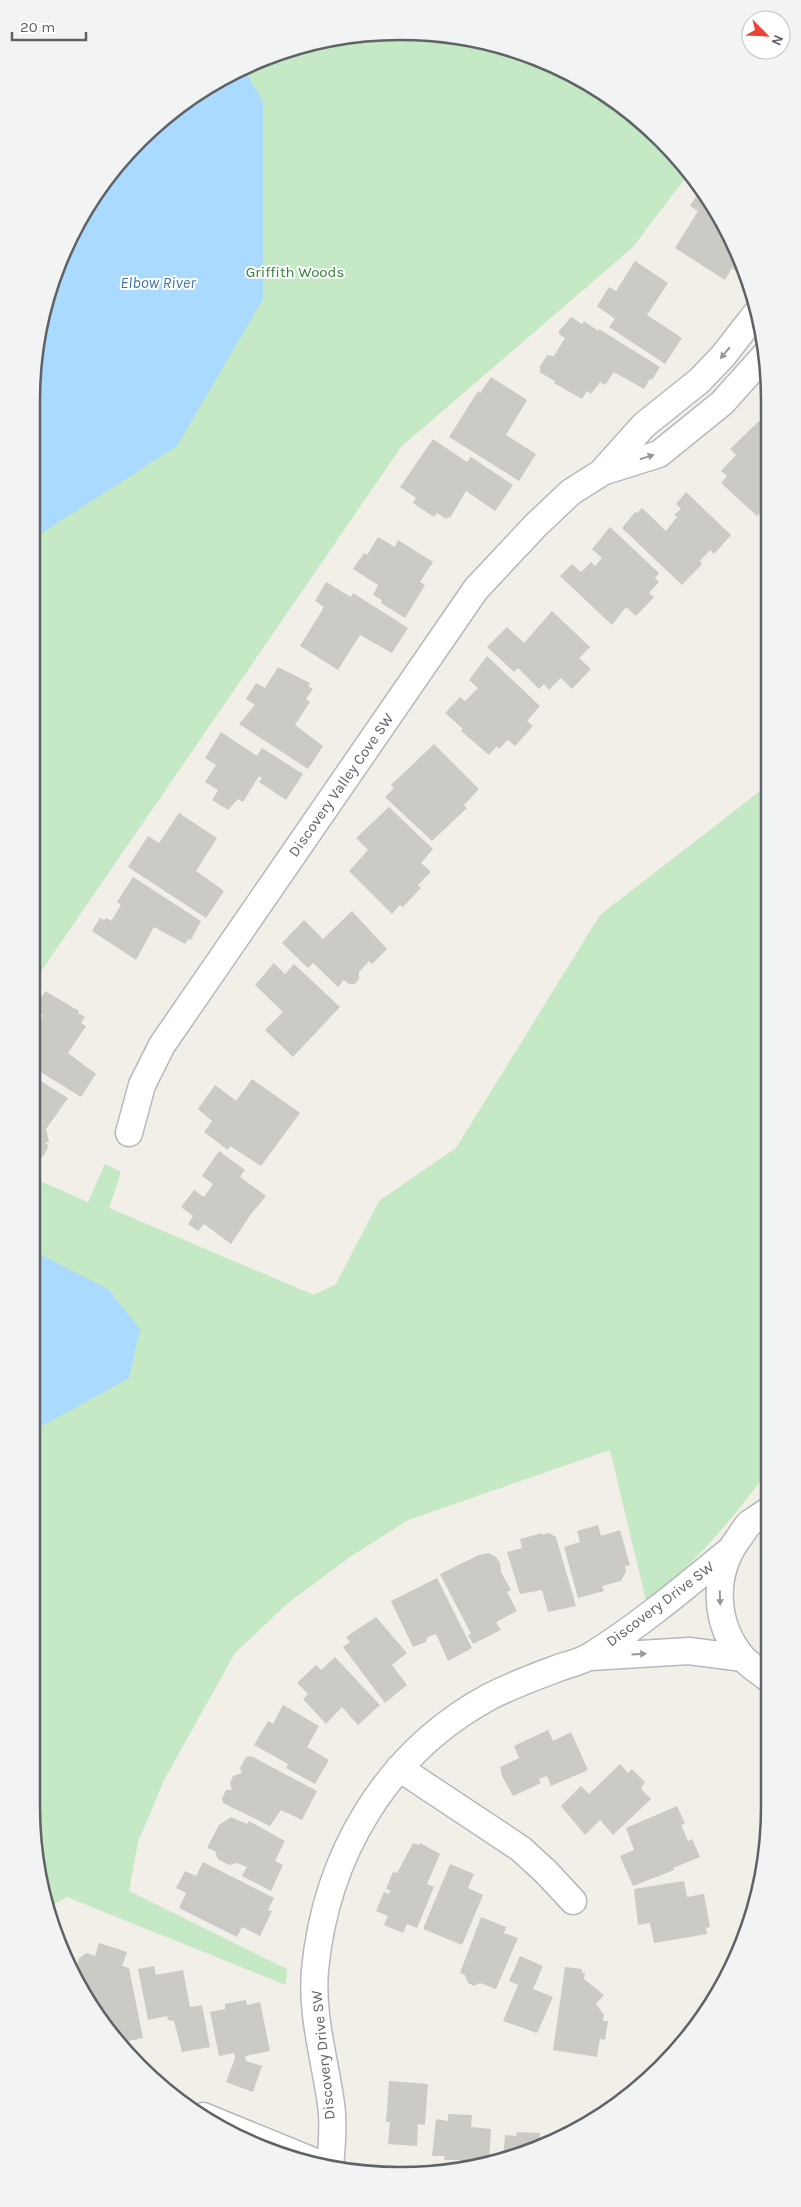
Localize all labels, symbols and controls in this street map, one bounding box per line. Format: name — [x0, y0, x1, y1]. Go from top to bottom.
scale bar — [12, 10, 86, 42]
north arrow — [741, 10, 791, 60]
text: 20 m — [20, 18, 55, 36]
text: N — [768, 32, 787, 48]
park label: Griffith Woods — [246, 263, 344, 281]
water label: Elbow River — [120, 273, 196, 292]
one-way arrow — [719, 347, 731, 359]
one-way arrow — [640, 453, 655, 461]
street label: Discovery Valley Cove SW — [285, 709, 398, 860]
street label: Discovery Drive SW — [602, 1557, 718, 1650]
one-way arrow — [716, 1590, 724, 1606]
one-way arrow — [631, 1649, 647, 1657]
street label: Discovery Drive SW — [307, 1989, 339, 2121]

